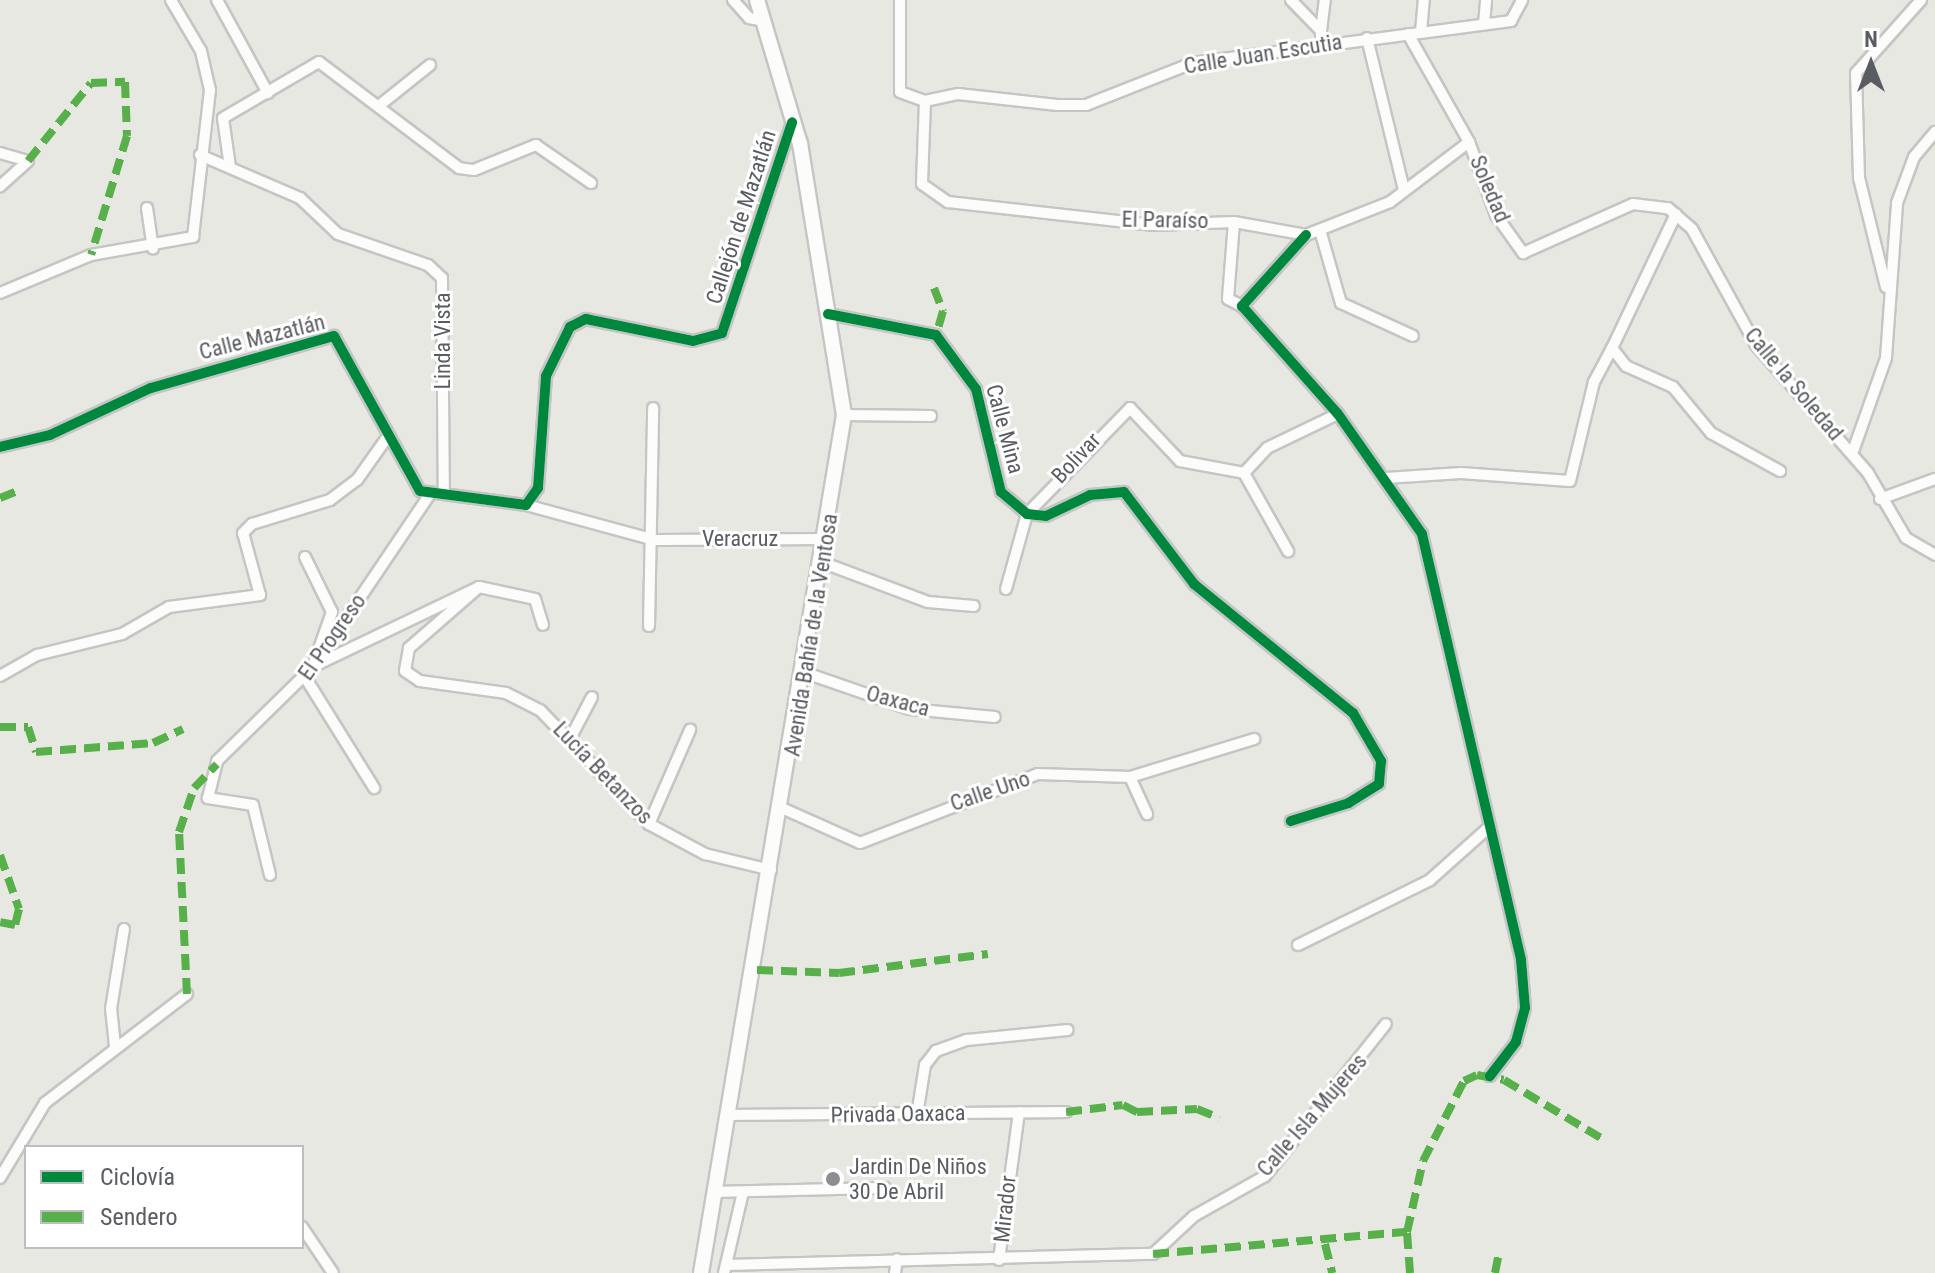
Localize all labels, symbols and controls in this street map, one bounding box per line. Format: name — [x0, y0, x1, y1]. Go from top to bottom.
north arrow — [1831, 24, 1911, 104]
text: N — [1864, 27, 1878, 52]
street label: Calle Juan Escutia — [1182, 28, 1344, 80]
street label: Callejón de Mazatlán — [700, 127, 782, 307]
street label: Soledad — [1464, 152, 1516, 226]
street label: El Paraíso — [1121, 206, 1209, 234]
street label: Linda Vista — [430, 292, 456, 390]
street label: Calle Mazatlán — [196, 309, 328, 365]
street label: Calle la Soledad — [1739, 322, 1849, 446]
street label: Calle Mina — [980, 381, 1030, 477]
street label: Bolivar — [1046, 427, 1106, 489]
street label: Avenida Bahía de la Ventosa — [779, 512, 843, 758]
street label: Veracruz — [702, 526, 778, 552]
street label: El Progreso — [293, 589, 371, 685]
street label: Oaxaca — [863, 680, 933, 722]
street label: Lucía Betanzos — [548, 716, 658, 830]
street label: Calle Uno — [947, 765, 1033, 817]
street label: Calle Isla Mujeres — [1252, 1048, 1372, 1182]
street label: Privada Oaxaca — [830, 1100, 966, 1128]
legend — [24, 1145, 304, 1249]
place label: Jardin De Niños 30 De Abril — [849, 1153, 987, 1204]
text: Ciclovía — [100, 1163, 175, 1191]
marker: Jardin De Niños 30 De Abril — [824, 1170, 842, 1188]
street label: Mirador — [988, 1174, 1022, 1244]
text: Sendero — [100, 1203, 178, 1231]

